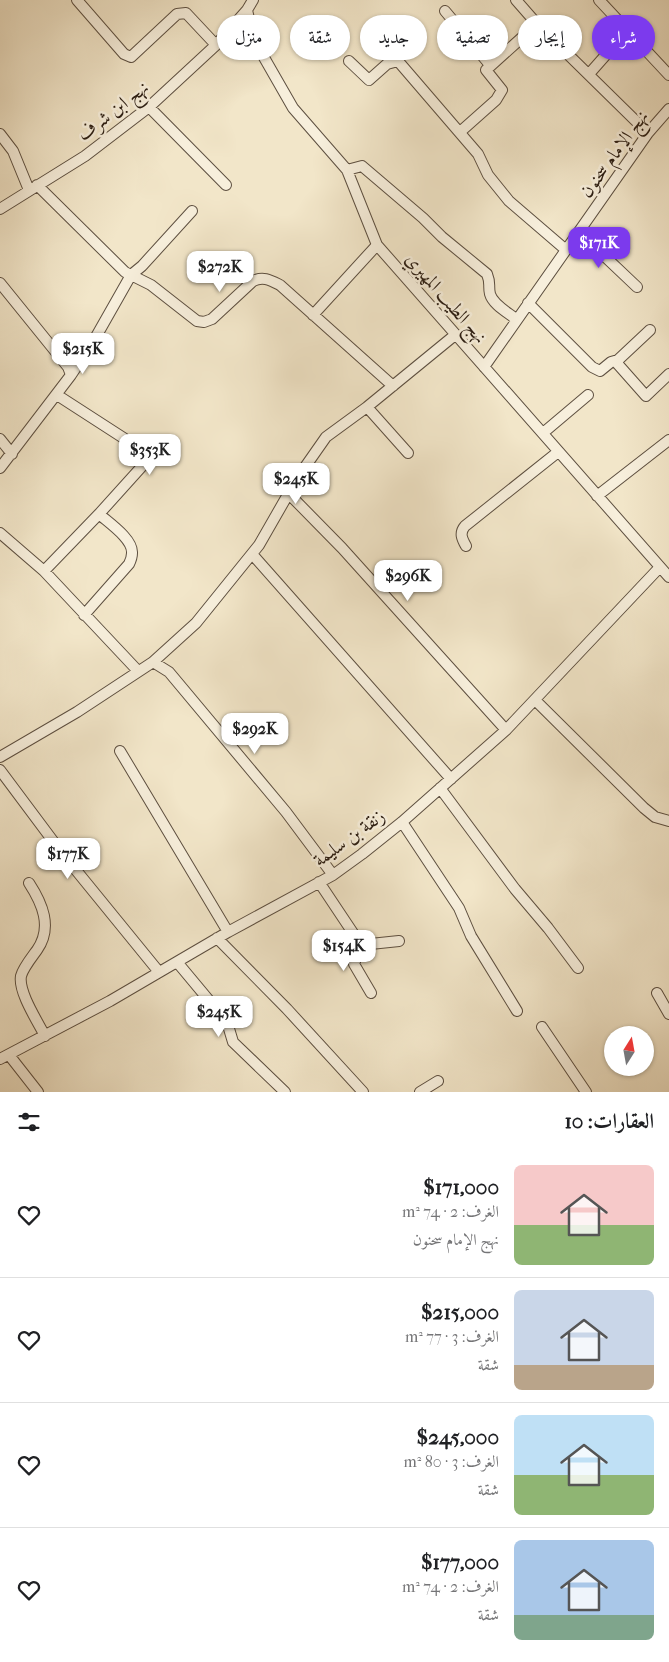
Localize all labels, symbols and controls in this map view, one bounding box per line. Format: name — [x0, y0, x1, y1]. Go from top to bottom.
chip: منزل — [217, 15, 280, 60]
chip: شقة — [290, 15, 350, 60]
chip: جديد — [360, 15, 427, 60]
chip: تصفية — [437, 15, 508, 60]
chip: إيجار — [518, 15, 582, 60]
chip: شراء — [592, 15, 655, 60]
street label: نهج ابن شرف — [73, 76, 157, 150]
street label: نهج الإمام سحنون — [575, 106, 658, 205]
pin: $171K — [564, 226, 634, 269]
text: $171K — [579, 233, 619, 252]
street label: نهج الطيب المهيري — [396, 248, 491, 352]
pin: $272K — [185, 250, 255, 293]
text: $272K — [198, 257, 242, 276]
pin: $215K — [48, 332, 118, 375]
text: $215K — [62, 339, 104, 358]
pin: $353K — [115, 434, 185, 476]
text: $353K — [130, 440, 170, 459]
pin: $245K — [261, 462, 331, 505]
text: $245K — [274, 469, 318, 488]
pin: $296K — [373, 560, 443, 602]
text: $296K — [385, 566, 431, 585]
pin: $292K — [220, 712, 290, 755]
text: $292K — [232, 719, 278, 738]
street label: زنقة بن سليمة — [309, 805, 389, 871]
pin: $177K — [33, 838, 103, 880]
text: $177K — [47, 844, 89, 863]
pin: $154K — [309, 930, 379, 972]
text: $154K — [323, 936, 365, 955]
pin: $245K — [184, 996, 254, 1038]
text: $245K — [197, 1002, 241, 1021]
north arrow — [604, 1026, 654, 1076]
map controls — [604, 1026, 654, 1076]
icon: filters — [15, 1108, 43, 1136]
text: العقارات: 10 — [564, 1109, 654, 1133]
text: $171,000 — [423, 1175, 499, 1199]
icon: home — [554, 1185, 614, 1245]
icon: heart — [15, 1201, 43, 1229]
text: الغرف: 2 · 74 m² — [402, 1202, 499, 1221]
text: نهج الإمام سحنون — [413, 1230, 499, 1249]
text: $215,000 — [421, 1300, 499, 1324]
icon: home — [554, 1310, 614, 1370]
icon: heart — [15, 1326, 43, 1354]
text: الغرف: 3 · 77 m² — [405, 1327, 499, 1346]
text: شقة — [478, 1355, 499, 1374]
text: $245,000 — [417, 1425, 499, 1449]
icon: home — [554, 1435, 614, 1495]
icon: heart — [15, 1451, 43, 1479]
text: الغرف: 3 · 80 m² — [404, 1452, 499, 1471]
text: شقة — [478, 1480, 499, 1499]
text: $177,000 — [421, 1550, 499, 1574]
icon: home — [554, 1560, 614, 1620]
icon: heart — [15, 1576, 43, 1604]
text: الغرف: 2 · 74 m² — [402, 1577, 499, 1596]
text: شقة — [478, 1605, 499, 1624]

